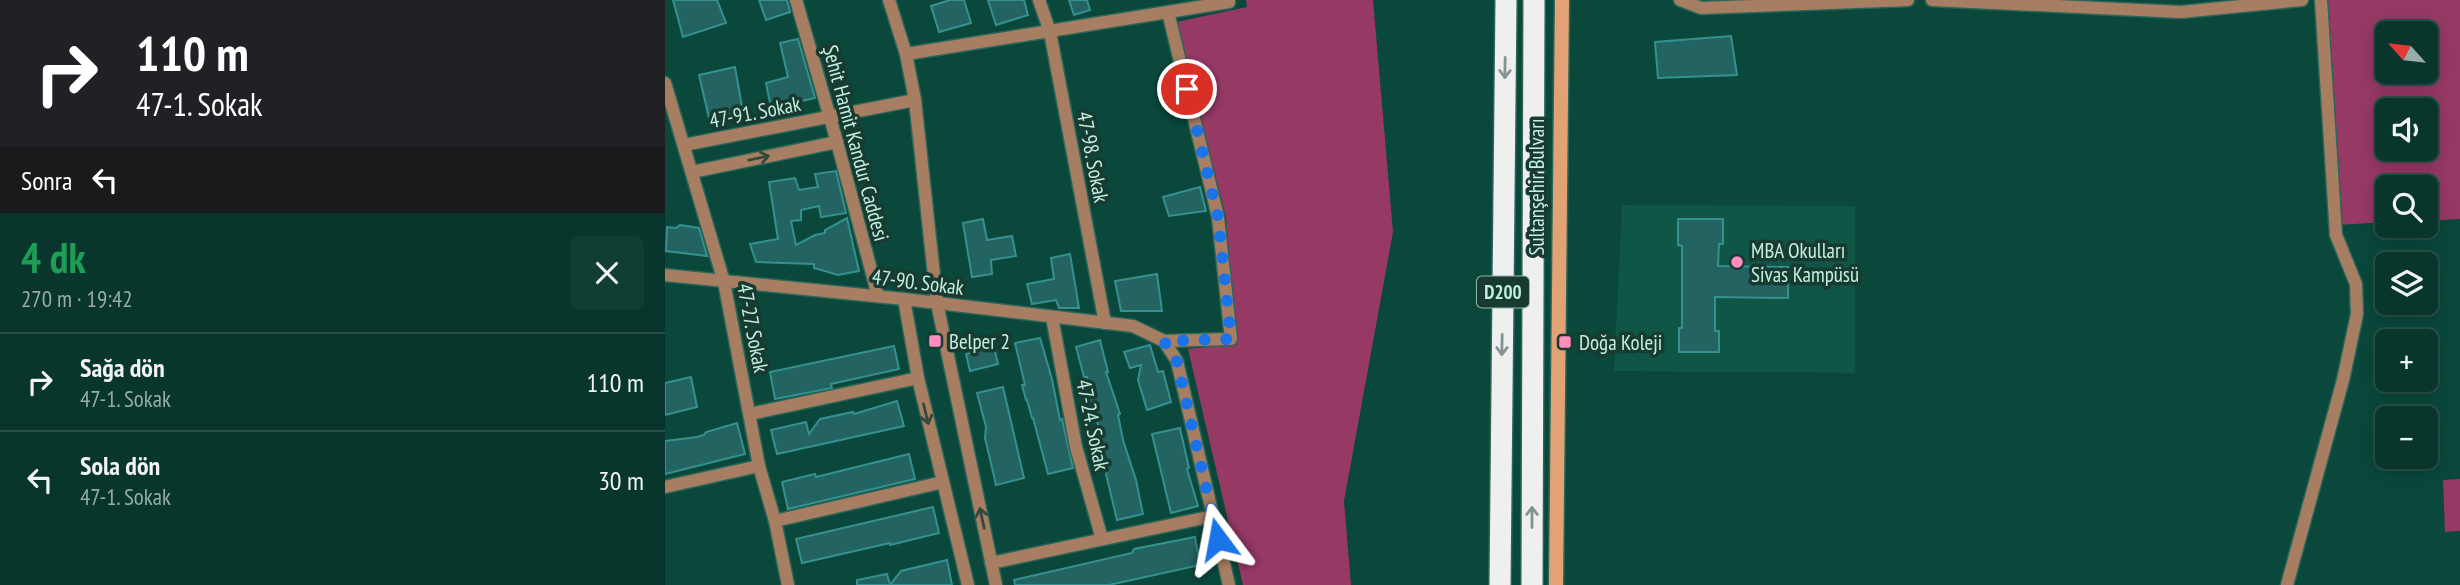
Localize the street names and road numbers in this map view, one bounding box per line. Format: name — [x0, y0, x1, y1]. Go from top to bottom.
street label: Şehit Hamit Kandur Caddesi — [817, 42, 895, 244]
street label: 47-91. Sokak — [707, 90, 803, 134]
street label: 47-98. Sokak — [1071, 109, 1115, 205]
street label: Sultanşehir Bulvarı — [1523, 119, 1550, 255]
street label: 47-90. Sokak — [870, 263, 966, 301]
road number: D200 — [1477, 276, 1529, 308]
street label: 47-27. Sokak — [731, 281, 775, 375]
street label: 47-24. Sokak — [1070, 377, 1116, 473]

